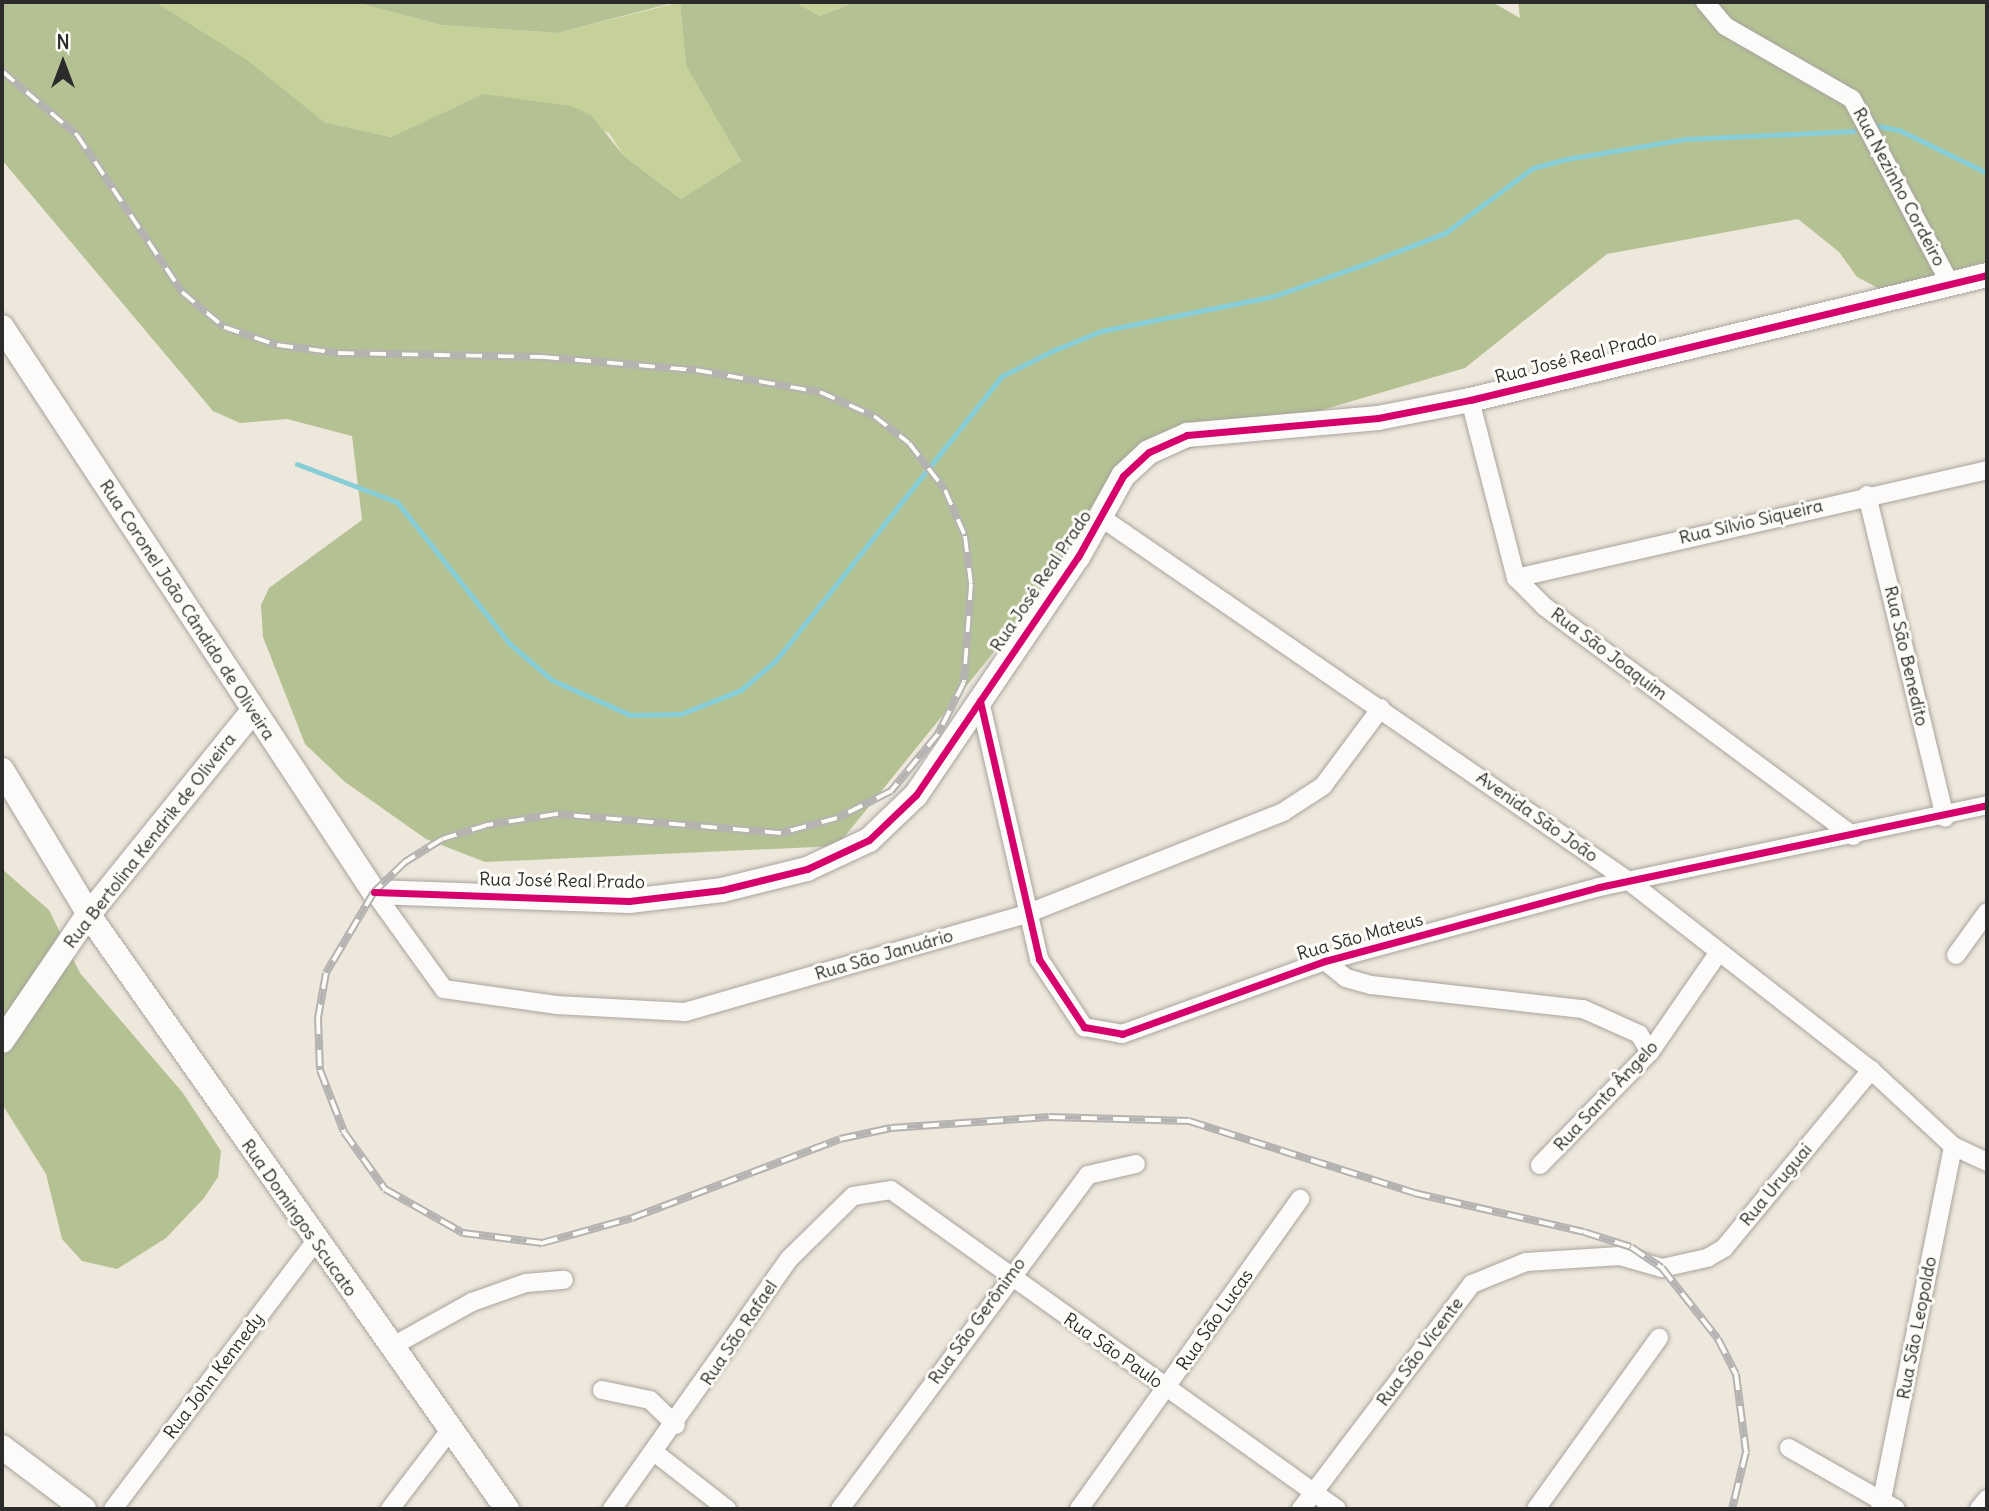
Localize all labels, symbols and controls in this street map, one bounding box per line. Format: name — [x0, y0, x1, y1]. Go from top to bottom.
north arrow — [28, 28, 98, 98]
text: N — [56, 30, 70, 54]
street label: Rua Nezinho Cordeiro — [1848, 104, 1950, 270]
street label: Rua José Real Prado — [1493, 327, 1659, 389]
street label: Rua Coronel João Cândido de Oliveira — [95, 476, 279, 744]
street label: Rua Sílvio Siqueira — [1677, 495, 1825, 549]
street label: Rua José Real Prado — [986, 506, 1096, 656]
street label: Rua São Benedito — [1879, 584, 1933, 728]
street label: Rua São Joaquim — [1546, 603, 1672, 705]
street label: Rua Bertolina Kendrik de Oliveira — [59, 729, 241, 953]
street label: Avenida São João — [1472, 767, 1602, 867]
street label: Rua José Real Prado — [479, 869, 645, 893]
street label: Rua São Mateus — [1295, 909, 1425, 965]
street label: Rua São Januário — [812, 925, 956, 985]
street label: Rua Santo Ângelo — [1549, 1036, 1663, 1156]
street label: Rua Domingos Scucato — [236, 1135, 362, 1301]
street label: Rua Uruguai — [1735, 1139, 1817, 1231]
street label: Rua São Gerônimo — [924, 1253, 1030, 1389]
street label: Rua São Leopoldo — [1893, 1255, 1941, 1401]
street label: Rua São Lucas — [1172, 1265, 1258, 1375]
street label: Rua São Rafael — [696, 1276, 782, 1390]
street label: Rua São Vicente — [1372, 1293, 1468, 1411]
street label: Rua John Kennedy — [160, 1309, 268, 1443]
street label: Rua São Paulo — [1059, 1309, 1167, 1393]

